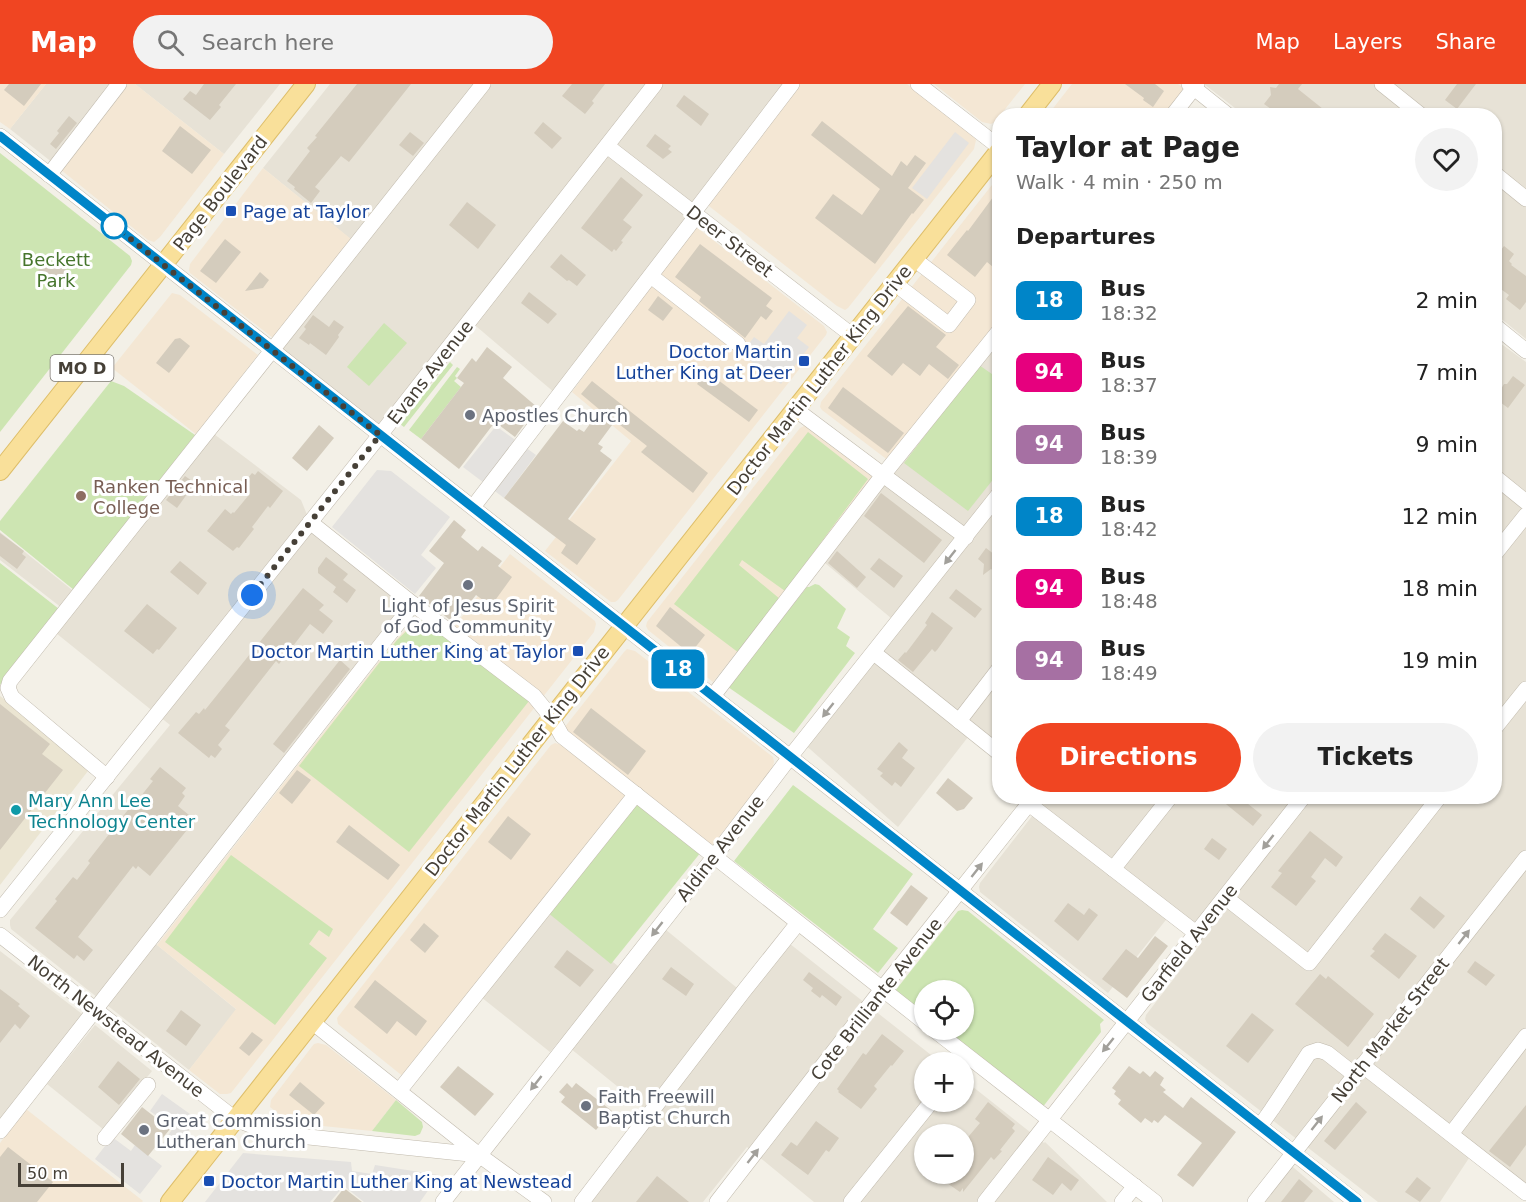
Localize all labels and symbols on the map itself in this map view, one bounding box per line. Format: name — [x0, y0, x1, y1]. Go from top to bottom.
street label: Page Boulevard — [169, 131, 271, 255]
place label: Page at Taylor — [243, 201, 370, 222]
street label: Deer Street — [683, 201, 777, 281]
marker: Page at Taylor — [224, 204, 238, 218]
unlabelled marker — [101, 213, 127, 239]
park label: Beckett Park — [22, 249, 90, 291]
street label: Doctor Martin Luther King Drive — [723, 261, 915, 499]
street label: Evans Avenue — [383, 316, 477, 428]
place label: Doctor Martin Luther King at Deer — [616, 341, 793, 383]
marker: Doctor Martin Luther King at Deer — [797, 354, 811, 368]
road number: MO D — [50, 355, 113, 381]
place label: Apostles Church — [482, 405, 628, 426]
marker: Apostles Church — [463, 408, 477, 422]
place label: Ranken Technical College — [93, 476, 248, 518]
marker: Ranken Technical College — [74, 489, 88, 503]
one-way arrow — [943, 549, 956, 565]
marker: Light of Jesus Spirit of God Community — [461, 578, 475, 592]
your location — [237, 580, 267, 610]
place label: Light of Jesus Spirit of God Community — [381, 595, 555, 637]
place label: Doctor Martin Luther King at Taylor — [251, 641, 567, 662]
street label: Doctor Martin Luther King Drive — [421, 642, 613, 880]
marker: Doctor Martin Luther King at Taylor — [571, 644, 585, 658]
line badge: 18 — [651, 650, 705, 688]
one-way arrow — [823, 702, 835, 717]
place label: Mary Ann Lee Technology Center — [27, 790, 196, 832]
street label: Aldine Avenue — [672, 791, 768, 905]
marker: Mary Ann Lee Technology Center — [9, 803, 23, 817]
one-way arrow — [1262, 835, 1274, 850]
one-way arrow — [971, 863, 983, 879]
street label: Garfield Avenue — [1136, 880, 1242, 1006]
street label: Cote Brilliante Avenue — [806, 914, 946, 1084]
one-way arrow — [651, 922, 663, 937]
one-way arrow — [1457, 929, 1470, 945]
street label: North Newstead Avenue — [24, 951, 208, 1101]
street label: North Market Street — [1327, 953, 1453, 1107]
one-way arrow — [1101, 1037, 1114, 1053]
one-way arrow — [531, 1075, 543, 1090]
place label: Faith Freewill Baptist Church — [598, 1086, 731, 1128]
marker: Faith Freewill Baptist Church — [579, 1099, 593, 1113]
place label: Great Commission Lutheran Church — [156, 1110, 322, 1152]
one-way arrow — [1310, 1115, 1323, 1131]
marker: Great Commission Lutheran Church — [137, 1123, 151, 1137]
one-way arrow — [746, 1148, 759, 1164]
scale bar — [18, 1160, 124, 1188]
place label: Doctor Martin Luther King at Newstead — [221, 1171, 572, 1192]
marker: Doctor Martin Luther King at Newstead — [202, 1174, 216, 1188]

